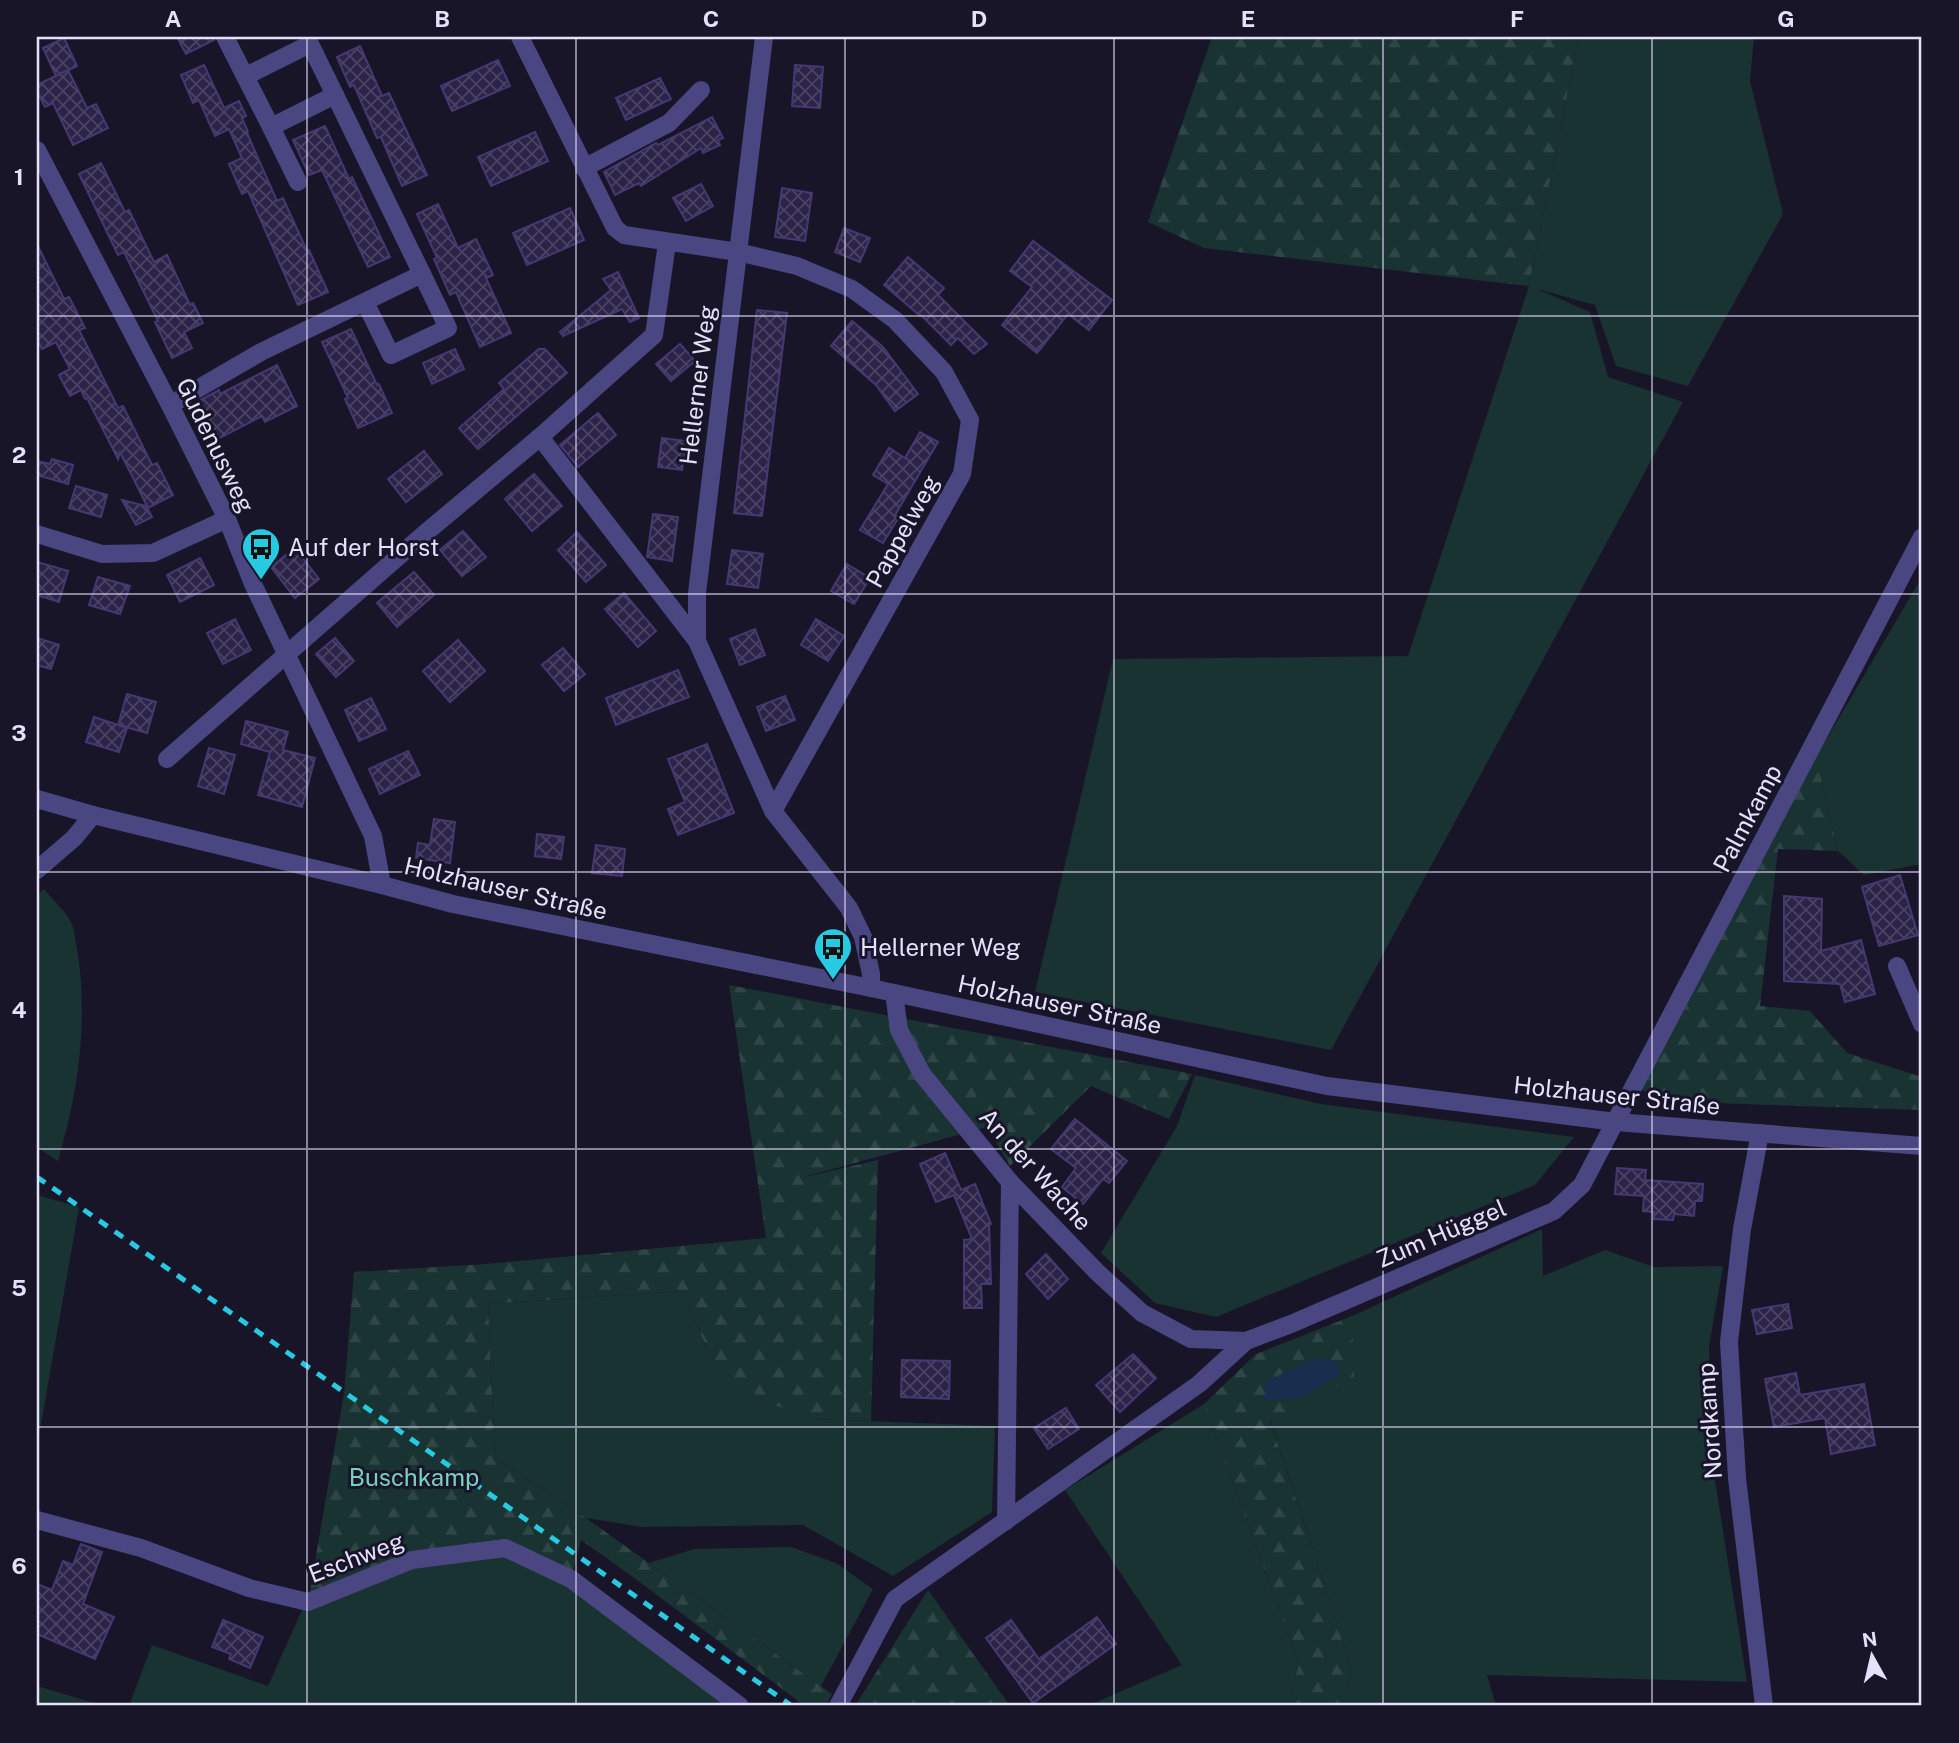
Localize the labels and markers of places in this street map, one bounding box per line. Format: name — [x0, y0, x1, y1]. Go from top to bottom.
bus stop icon: Auf der Horst — [240, 526, 282, 581]
place label: Auf der Horst — [288, 533, 439, 561]
bus stop icon: Hellerner Weg — [812, 926, 854, 981]
place label: Hellerner Weg — [860, 933, 1021, 961]

